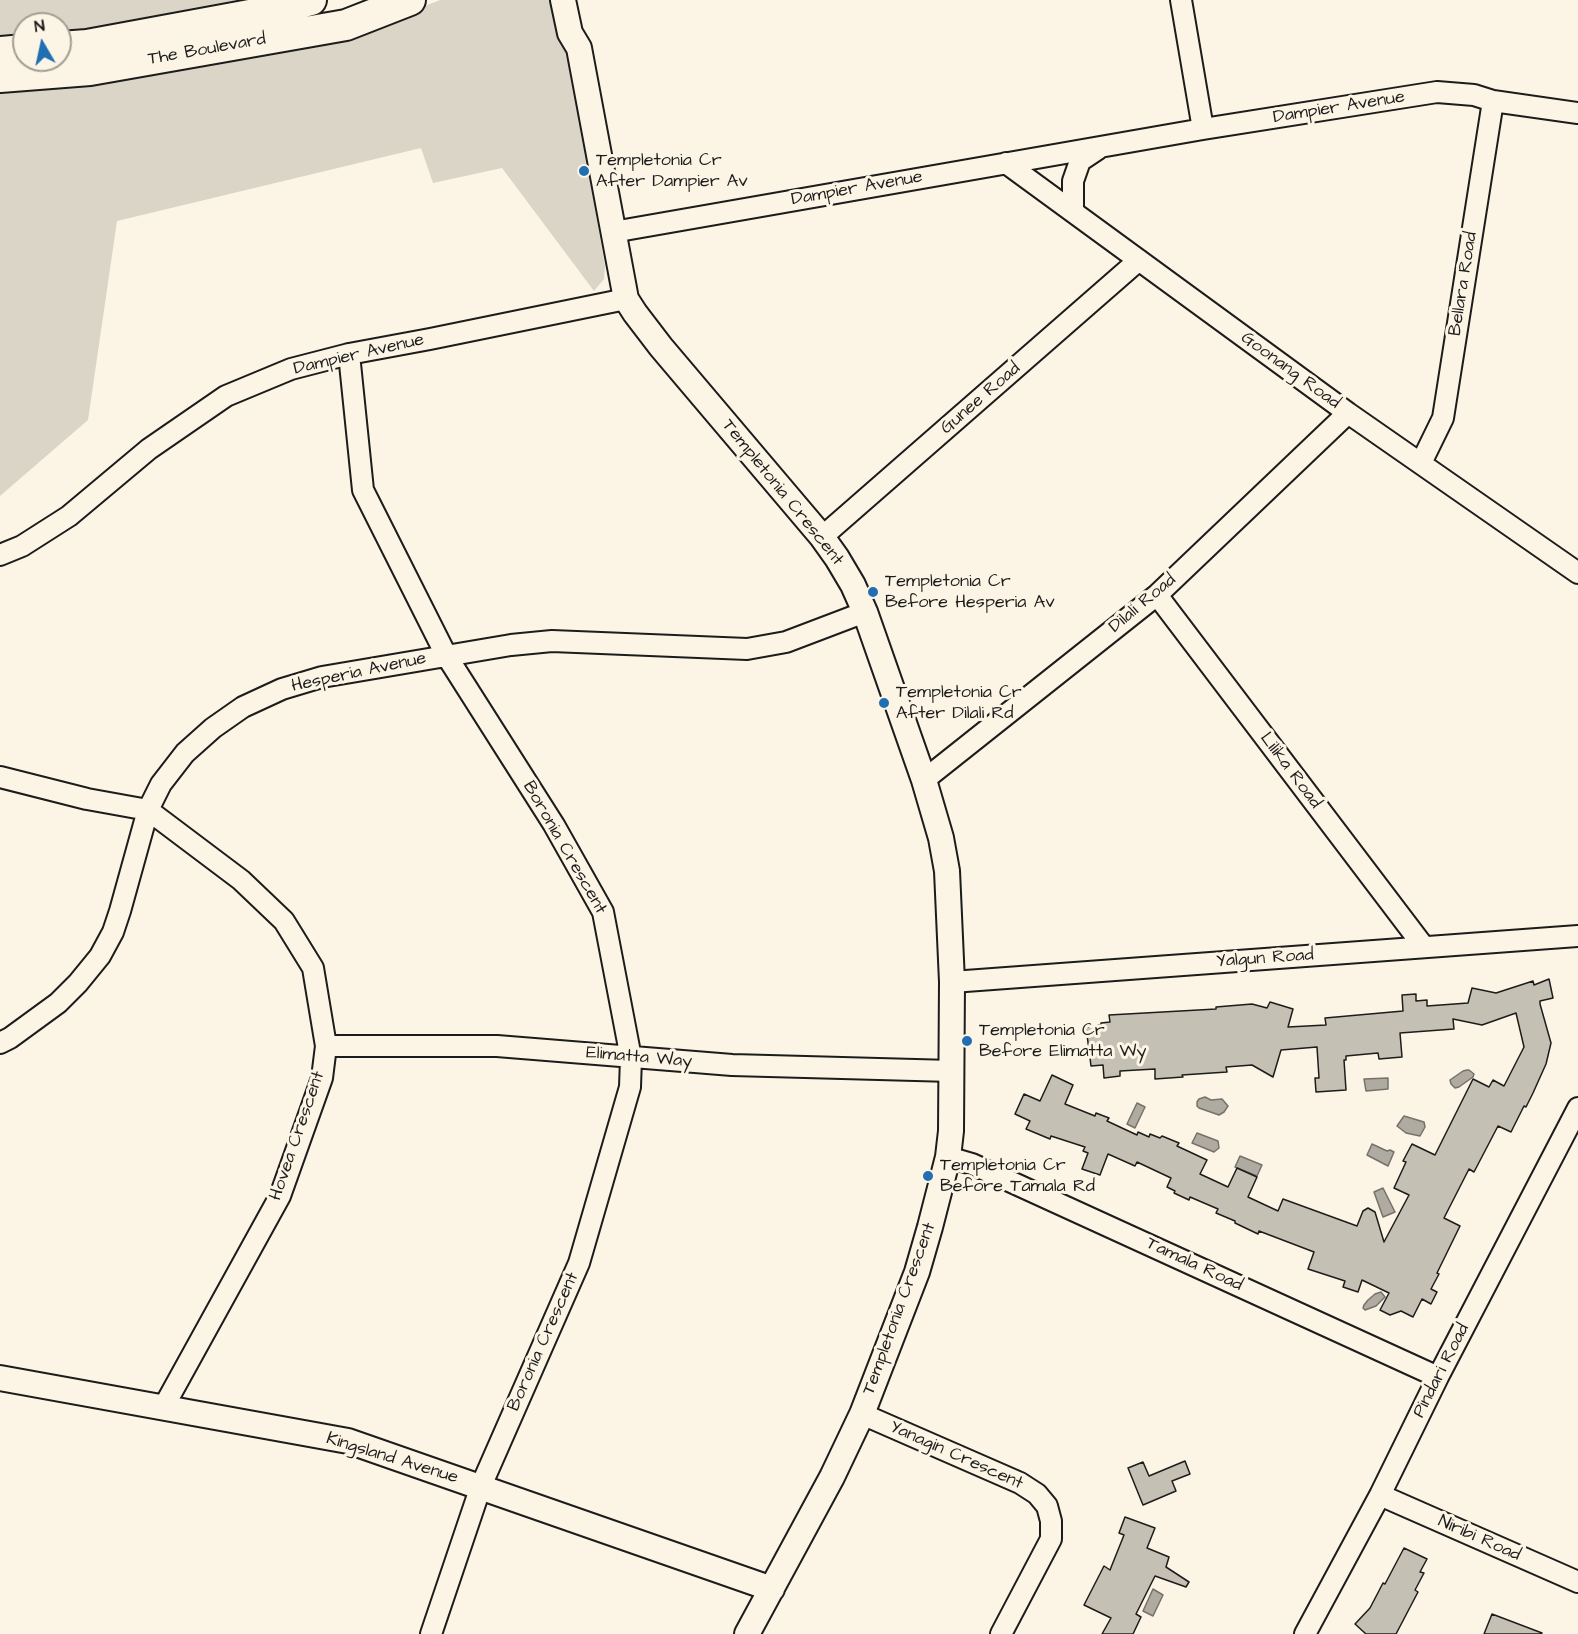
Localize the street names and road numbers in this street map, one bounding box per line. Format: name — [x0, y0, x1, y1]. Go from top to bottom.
street label: The Boulevard — [146, 29, 268, 71]
street label: Dampier Avenue — [1272, 87, 1406, 129]
street label: Dampier Avenue — [790, 167, 924, 211]
street label: Bellara Road — [1445, 230, 1483, 338]
street label: Goonang Road — [1236, 328, 1344, 414]
street label: Dampier Avenue — [292, 330, 426, 380]
street label: Gunee Road — [937, 358, 1025, 440]
street label: Templetonia Crescent — [716, 416, 848, 570]
street label: Dilali Road — [1105, 570, 1181, 638]
street label: Hesperia Avenue — [290, 648, 428, 698]
street label: Lilika Road — [1254, 729, 1326, 813]
street label: Boronia Crescent — [517, 778, 611, 918]
street label: Yalgun Road — [1216, 945, 1314, 973]
street label: Elimatta Way — [585, 1043, 693, 1073]
street label: Hovea Crescent — [266, 1069, 330, 1203]
street label: Templetonia Crescent — [859, 1220, 941, 1398]
street label: Tamala Road — [1142, 1233, 1246, 1297]
street label: Boronia Crescent — [504, 1269, 584, 1415]
street label: Pindari Road — [1409, 1320, 1475, 1422]
street label: Yanagin Crescent — [886, 1417, 1026, 1495]
street label: Kingsland Avenue — [323, 1429, 461, 1489]
street label: Niribi Road — [1434, 1511, 1524, 1567]

